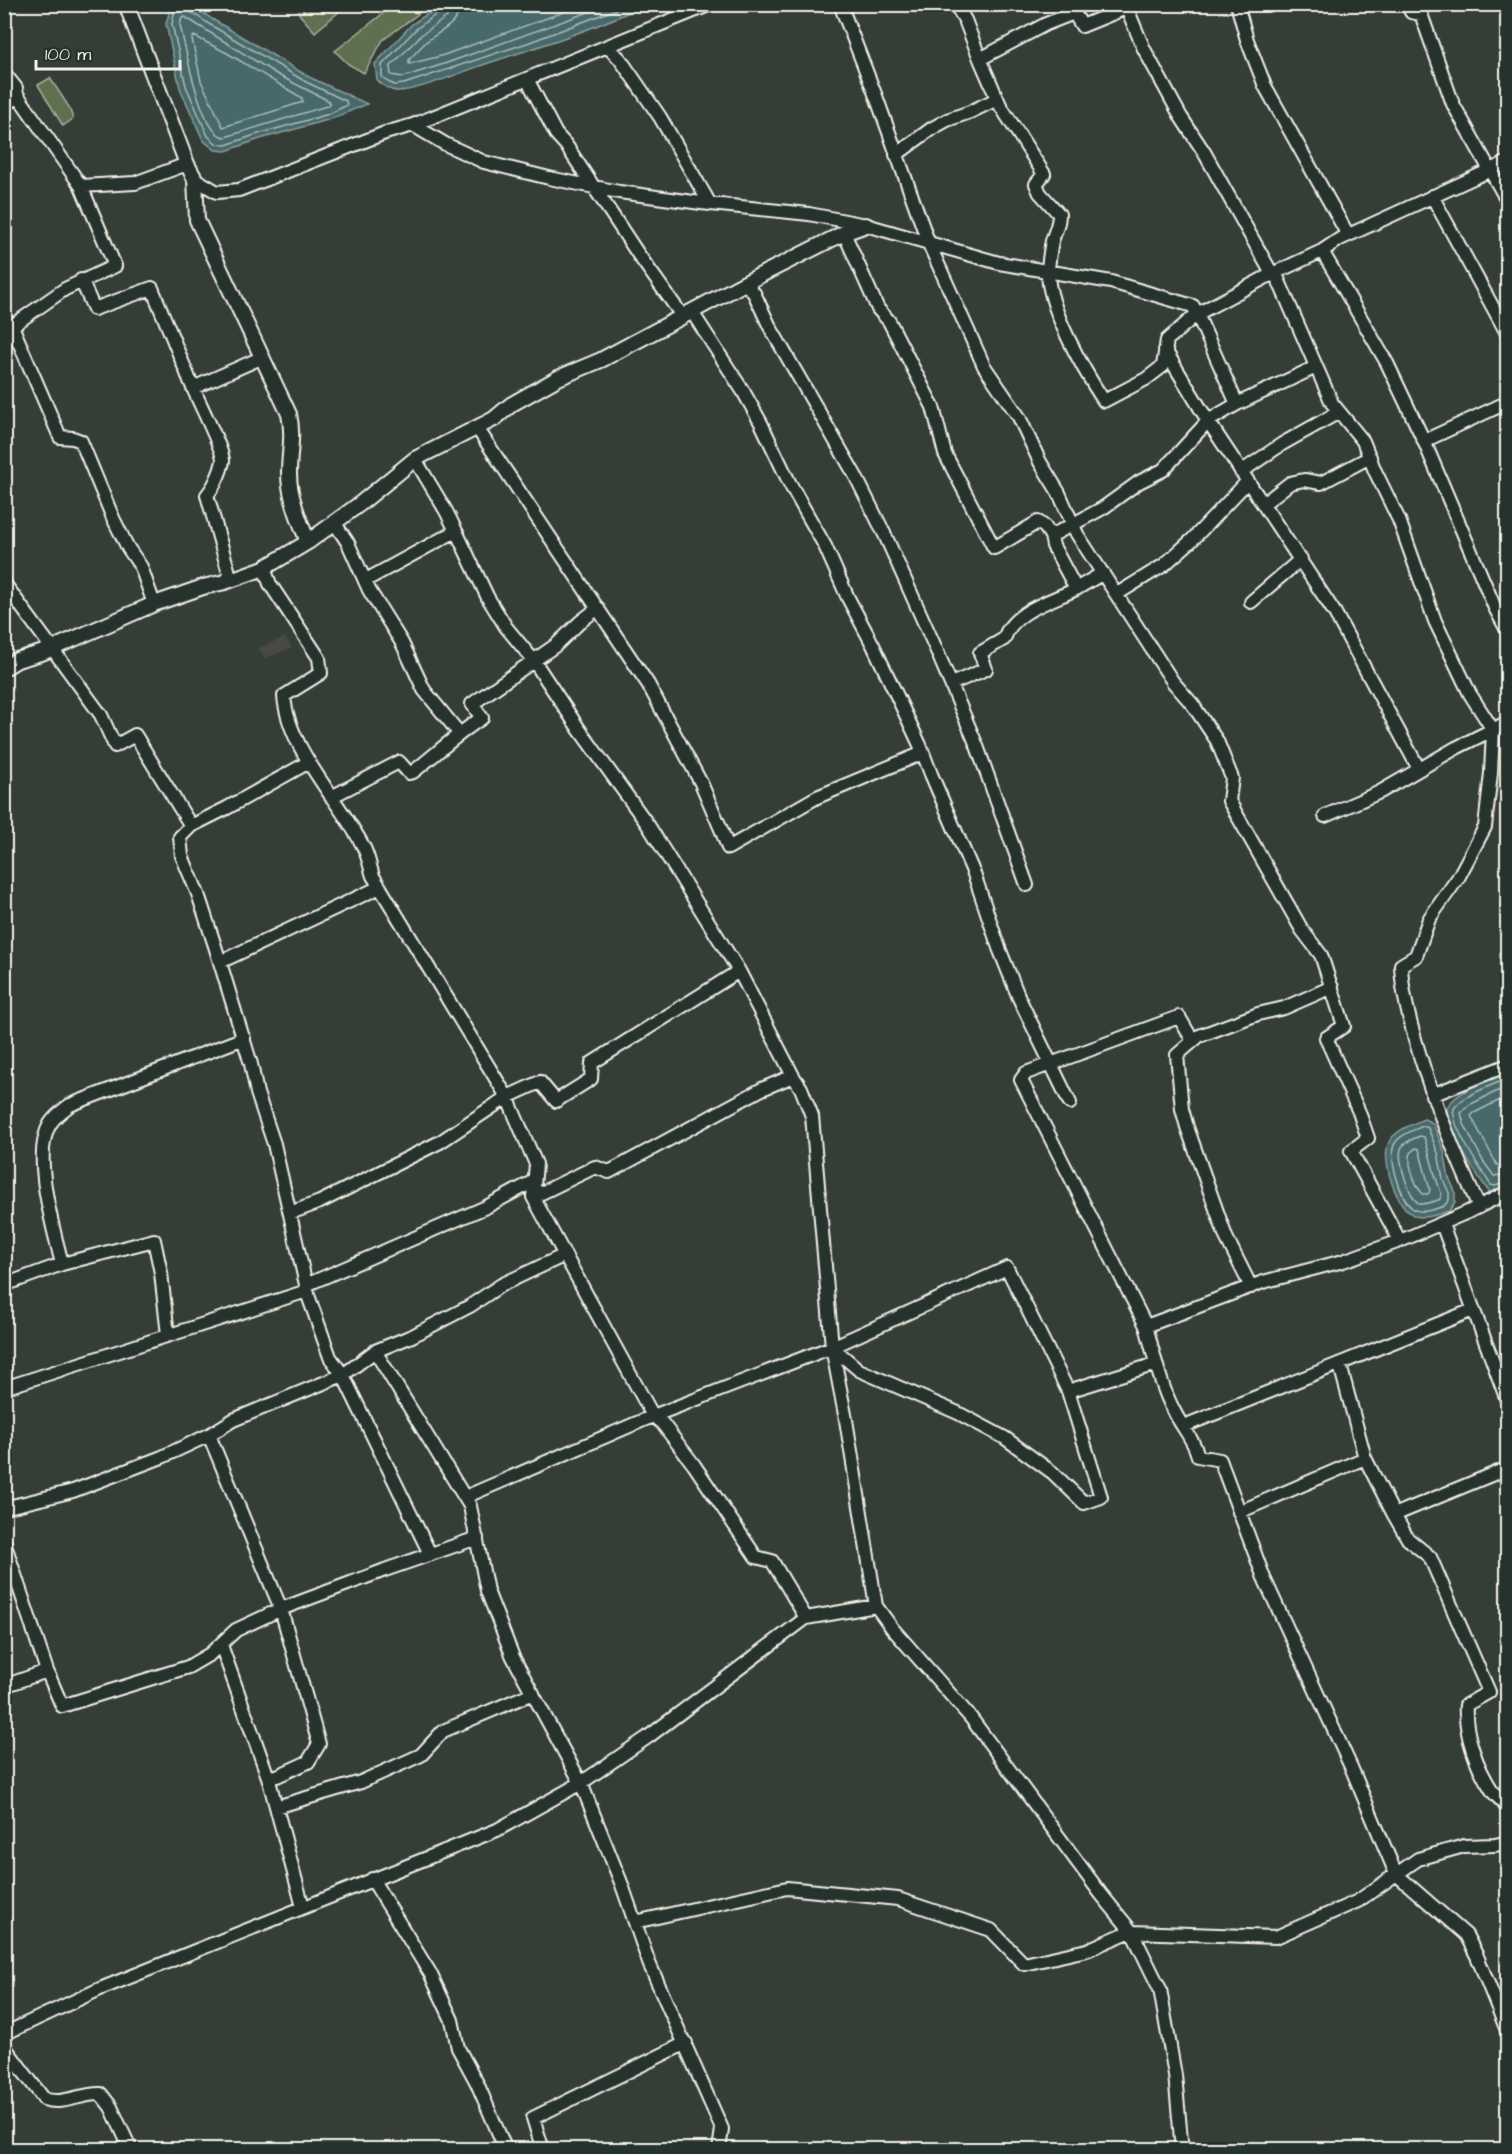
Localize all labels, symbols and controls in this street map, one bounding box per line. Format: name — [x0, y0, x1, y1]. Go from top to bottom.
scale bar — [36, 33, 180, 71]
text: 100 m — [45, 42, 91, 67]

